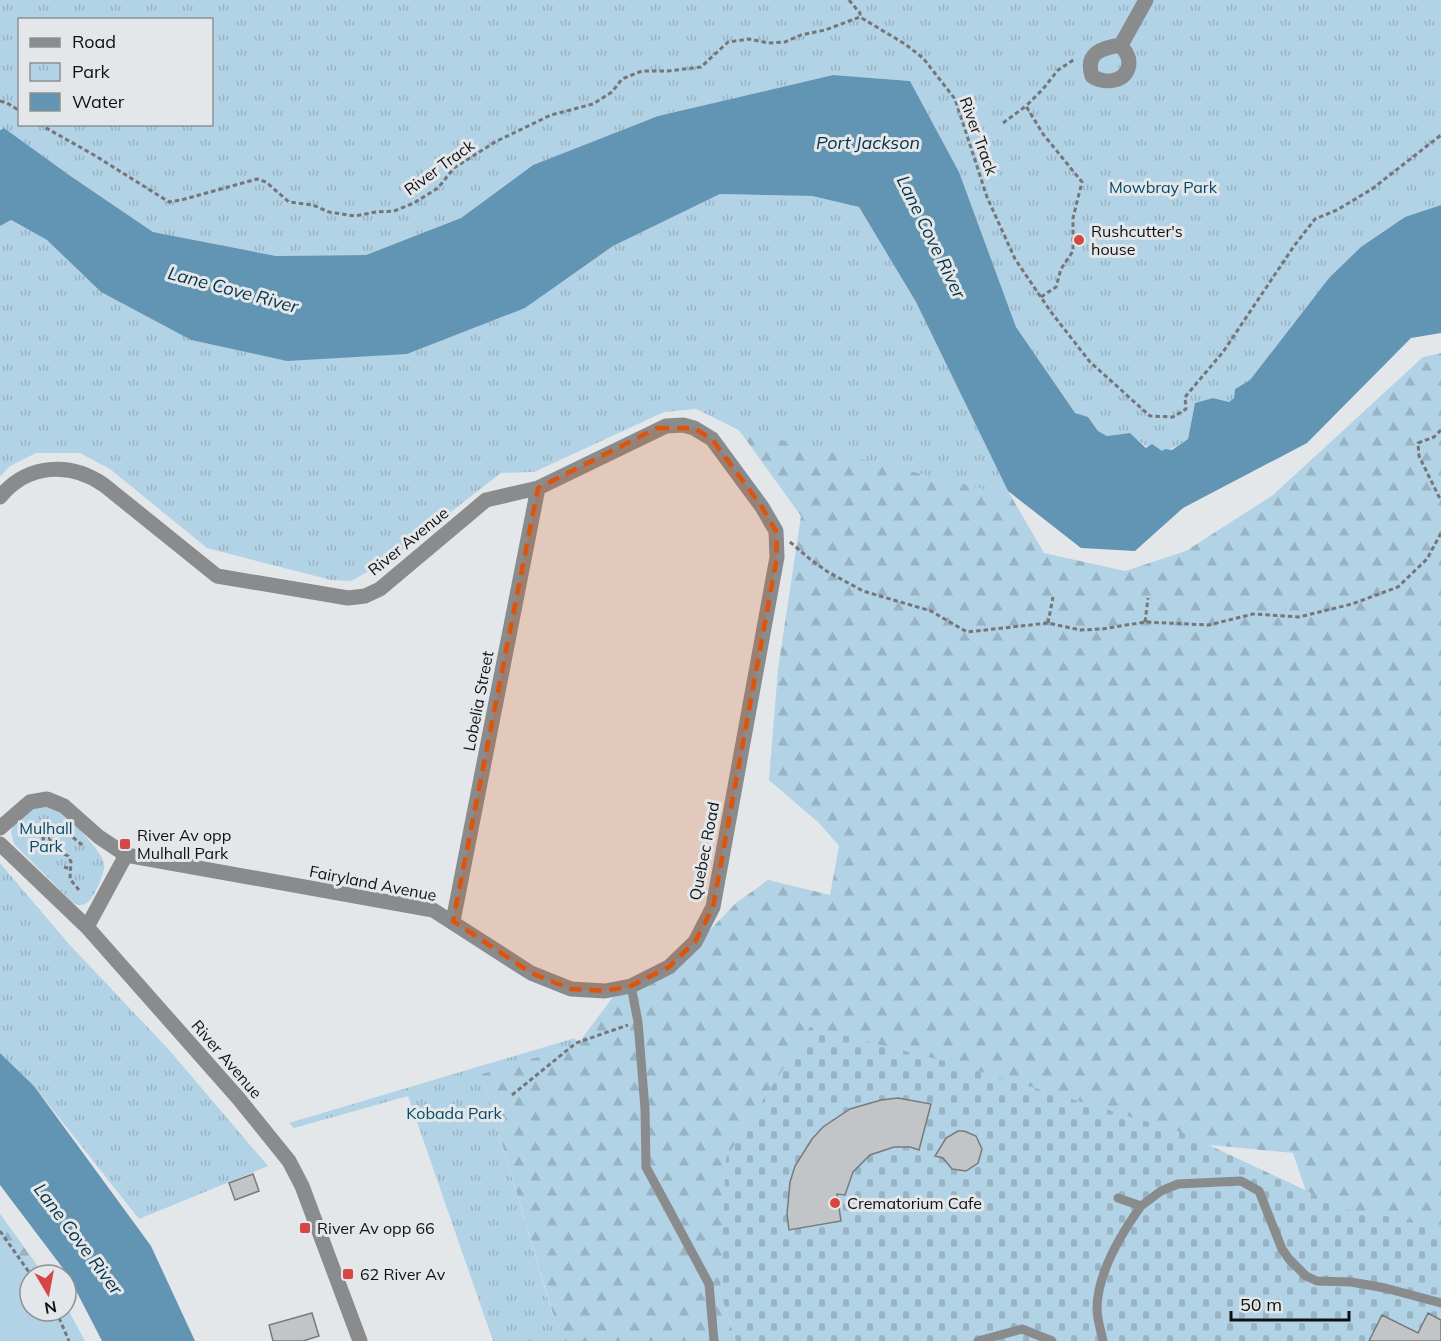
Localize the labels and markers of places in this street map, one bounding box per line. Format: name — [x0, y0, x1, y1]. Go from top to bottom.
place label: Rushcutter's house — [1091, 221, 1183, 259]
marker: Rushcutter's house — [1072, 233, 1086, 247]
place label: River Av opp Mulhall Park — [137, 825, 231, 863]
marker: River Av opp Mulhall Park — [118, 837, 132, 851]
place label: Crematorium Cafe — [847, 1193, 982, 1213]
marker: Crematorium Cafe — [828, 1196, 842, 1210]
place label: River Av opp 66 — [317, 1218, 435, 1238]
marker: River Av opp 66 — [298, 1221, 312, 1235]
place label: 62 River Av — [360, 1264, 446, 1284]
marker: 62 River Av — [341, 1267, 355, 1281]

